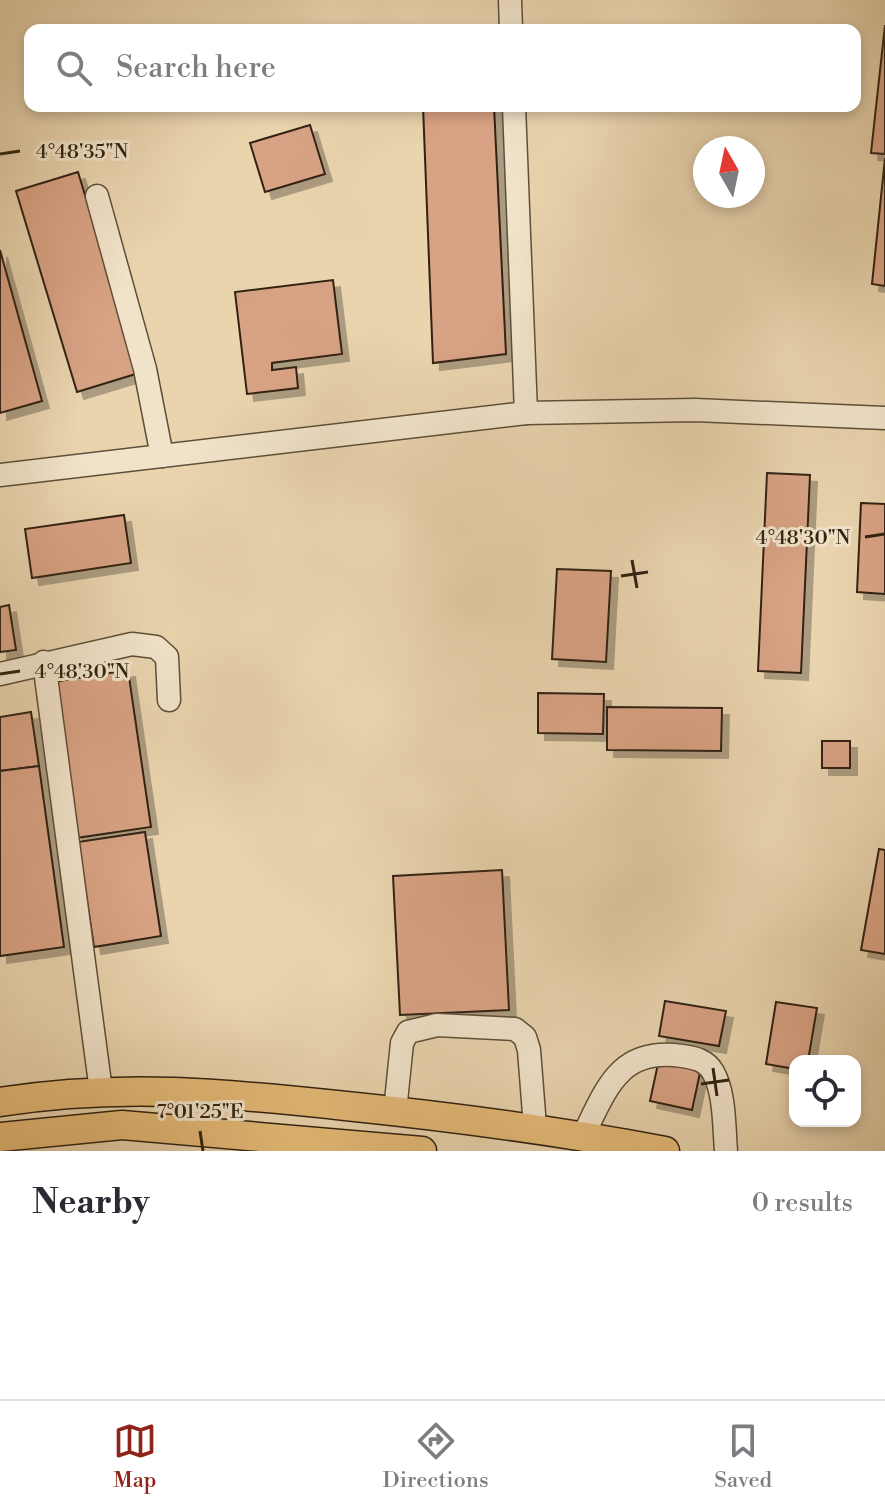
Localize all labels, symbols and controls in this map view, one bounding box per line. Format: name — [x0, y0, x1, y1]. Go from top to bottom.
search box — [24, 24, 861, 112]
icon: search — [52, 46, 96, 90]
text: Search here — [116, 49, 276, 87]
north arrow — [693, 136, 765, 208]
text: 4°48'35"N — [36, 140, 128, 165]
text: 4°48'30"N — [756, 526, 851, 551]
text: 4°48'30"N — [35, 660, 130, 685]
map controls — [789, 1055, 861, 1127]
button: locate — [789, 1055, 861, 1127]
text: 7°01'25"E — [156, 1100, 244, 1125]
text: Nearby — [32, 1182, 150, 1224]
text: 0 results — [752, 1187, 853, 1219]
tab: Map — [113, 1419, 157, 1494]
tab: Directions — [383, 1419, 489, 1494]
tab: Saved — [714, 1419, 772, 1494]

